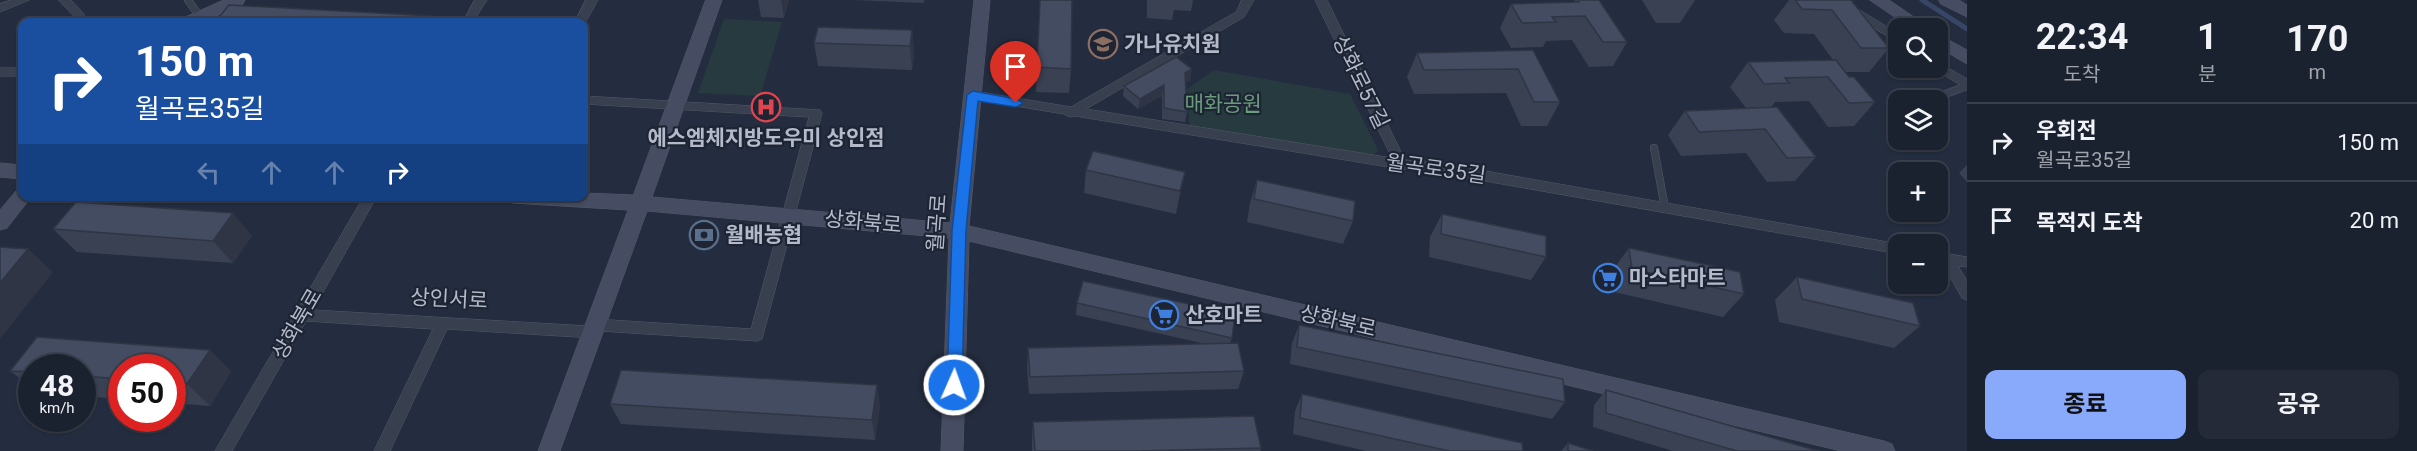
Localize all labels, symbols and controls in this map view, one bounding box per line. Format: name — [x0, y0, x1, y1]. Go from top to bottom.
text: 22:34 — [2036, 16, 2128, 58]
text: 1 — [2197, 16, 2218, 58]
map controls — [1888, 18, 1948, 294]
button: search — [1888, 18, 1948, 78]
text: 170 — [2286, 18, 2348, 60]
school or university icon: 가나유치원 — [1087, 28, 1119, 60]
street label: 상화로57길 — [1328, 31, 1394, 133]
place label: 가나유치원 — [1124, 32, 1221, 56]
text: 150 m — [135, 37, 254, 86]
pin — [990, 41, 1041, 103]
icon: right — [36, 42, 114, 120]
icon: arrive — [999, 50, 1032, 83]
text: m — [2309, 60, 2326, 84]
text: 도착 — [2064, 62, 2100, 86]
text: 분 — [2198, 62, 2217, 86]
button: layers — [1888, 90, 1948, 150]
hospital icon: 에스엠체지방도우미 상인점 — [750, 91, 782, 123]
park label: 매화공원 — [1184, 92, 1262, 116]
text: 월곡로35길 — [135, 93, 265, 125]
text: 우회전 — [2036, 118, 2097, 143]
place label: 에스엠체지방도우미 상인점 — [647, 126, 885, 150]
icon: right — [1985, 126, 2018, 159]
text: 150 m — [2337, 130, 2399, 155]
text: 월곡로35길 — [2036, 148, 2132, 172]
street label: 월곡로35길 — [1384, 150, 1488, 188]
icon: left — [192, 156, 225, 189]
icon: ahead — [255, 156, 288, 189]
icon: ahead — [318, 156, 351, 189]
icon: right — [381, 156, 414, 189]
button: + — [1888, 162, 1948, 222]
street label: 월곡로 — [923, 193, 951, 253]
icon: arrive — [1985, 204, 2018, 237]
street label: 상화북로 — [823, 207, 903, 237]
text: 20 m — [2350, 208, 2399, 233]
text: 목적지 도착 — [2036, 210, 2143, 235]
bank icon: 월배농협 — [688, 219, 720, 251]
place label: 월배농협 — [725, 223, 802, 247]
button: − — [1888, 234, 1948, 294]
supermarket icon: 마스타마트 — [1592, 262, 1624, 294]
place label: 마스타마트 — [1629, 266, 1726, 290]
street label: 상화북로 — [267, 285, 327, 363]
street label: 상인서로 — [410, 285, 488, 313]
supermarket icon: 산호마트 — [1148, 299, 1180, 331]
street label: 상화북로 — [1298, 301, 1378, 341]
place label: 산호마트 — [1185, 303, 1262, 327]
position arrow — [922, 353, 986, 417]
speed limit sign: 50 — [108, 354, 186, 432]
text: 48 — [40, 368, 74, 403]
button: 종료 — [1985, 370, 2186, 439]
button: 공유 — [2198, 370, 2399, 439]
text: km/h — [39, 399, 75, 417]

